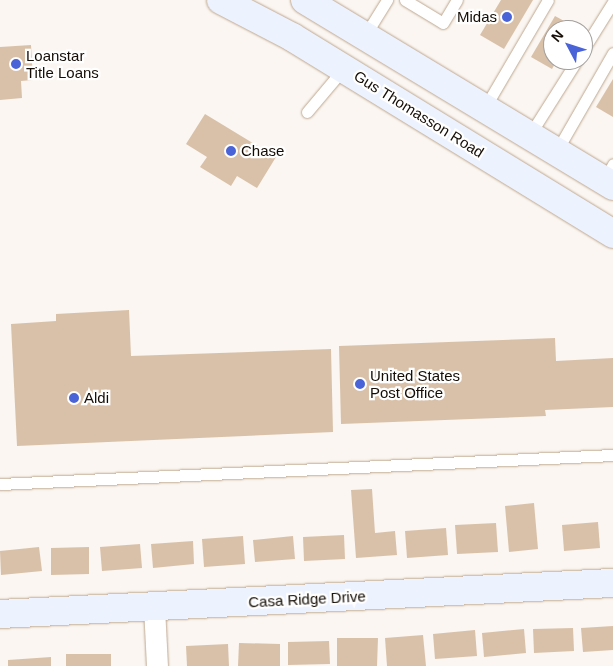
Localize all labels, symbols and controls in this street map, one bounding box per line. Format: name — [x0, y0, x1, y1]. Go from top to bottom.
place label: Midas — [457, 8, 497, 26]
marker: Midas — [501, 11, 513, 23]
north arrow — [543, 20, 593, 70]
text: N — [548, 27, 567, 45]
place label: Loanstar Title Loans — [26, 46, 99, 81]
marker: Loanstar Title Loans — [10, 58, 22, 70]
street label: Gus Thomasson Road — [351, 67, 487, 161]
place label: Chase — [241, 142, 284, 160]
marker: Chase — [225, 145, 237, 157]
place label: United States Post Office — [370, 366, 460, 401]
marker: United States Post Office — [354, 378, 366, 390]
place label: Aldi — [84, 389, 109, 407]
marker: Aldi — [68, 392, 80, 404]
street label: Casa Ridge Drive — [248, 587, 366, 611]

